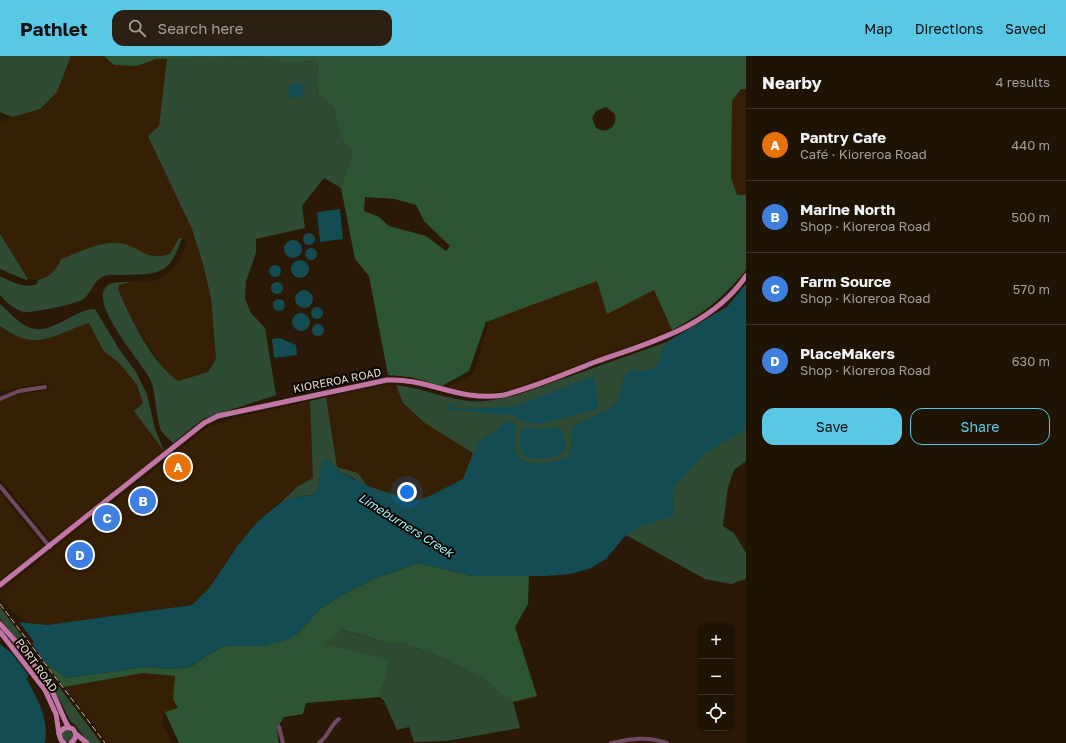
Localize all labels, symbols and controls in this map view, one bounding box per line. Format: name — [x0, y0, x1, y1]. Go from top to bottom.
search box — [112, 10, 392, 46]
text: Pathlet — [20, 17, 88, 40]
icon: search — [126, 17, 148, 39]
text: Search here — [158, 19, 244, 37]
text: Map — [864, 20, 893, 37]
text: Directions — [915, 20, 983, 37]
text: Saved — [1005, 20, 1046, 37]
text: Nearby — [762, 72, 822, 93]
text: 4 results — [996, 74, 1050, 90]
text: Pantry Cafe — [800, 128, 886, 146]
text: A — [770, 137, 780, 153]
text: 440 m — [1011, 137, 1050, 153]
text: Café · Kioreroa Road — [800, 146, 927, 162]
text: Marine North — [800, 200, 895, 218]
text: B — [770, 209, 780, 225]
text: 500 m — [1012, 209, 1050, 225]
text: Shop · Kioreroa Road — [800, 218, 930, 234]
text: Farm Source — [800, 272, 891, 290]
text: C — [770, 281, 780, 297]
text: 570 m — [1013, 281, 1050, 297]
text: Shop · Kioreroa Road — [800, 290, 930, 306]
text: PlaceMakers — [800, 344, 895, 362]
text: D — [770, 353, 780, 369]
text: 630 m — [1012, 353, 1050, 369]
text: Shop · Kioreroa Road — [800, 362, 930, 378]
street label: KIOREROA ROAD — [292, 365, 382, 395]
button: Save — [762, 408, 902, 445]
button: Share — [910, 408, 1050, 445]
pin: A — [165, 452, 191, 482]
your location — [397, 482, 417, 502]
pin: B — [130, 486, 156, 516]
water label: Limeburners Creek — [356, 490, 457, 561]
pin: C — [94, 503, 120, 533]
pin: D — [67, 540, 93, 570]
map controls — [698, 623, 734, 731]
button: + — [698, 623, 734, 659]
street label: PORT ROAD — [13, 636, 61, 694]
button: − — [698, 659, 734, 695]
button: locate — [698, 695, 734, 731]

